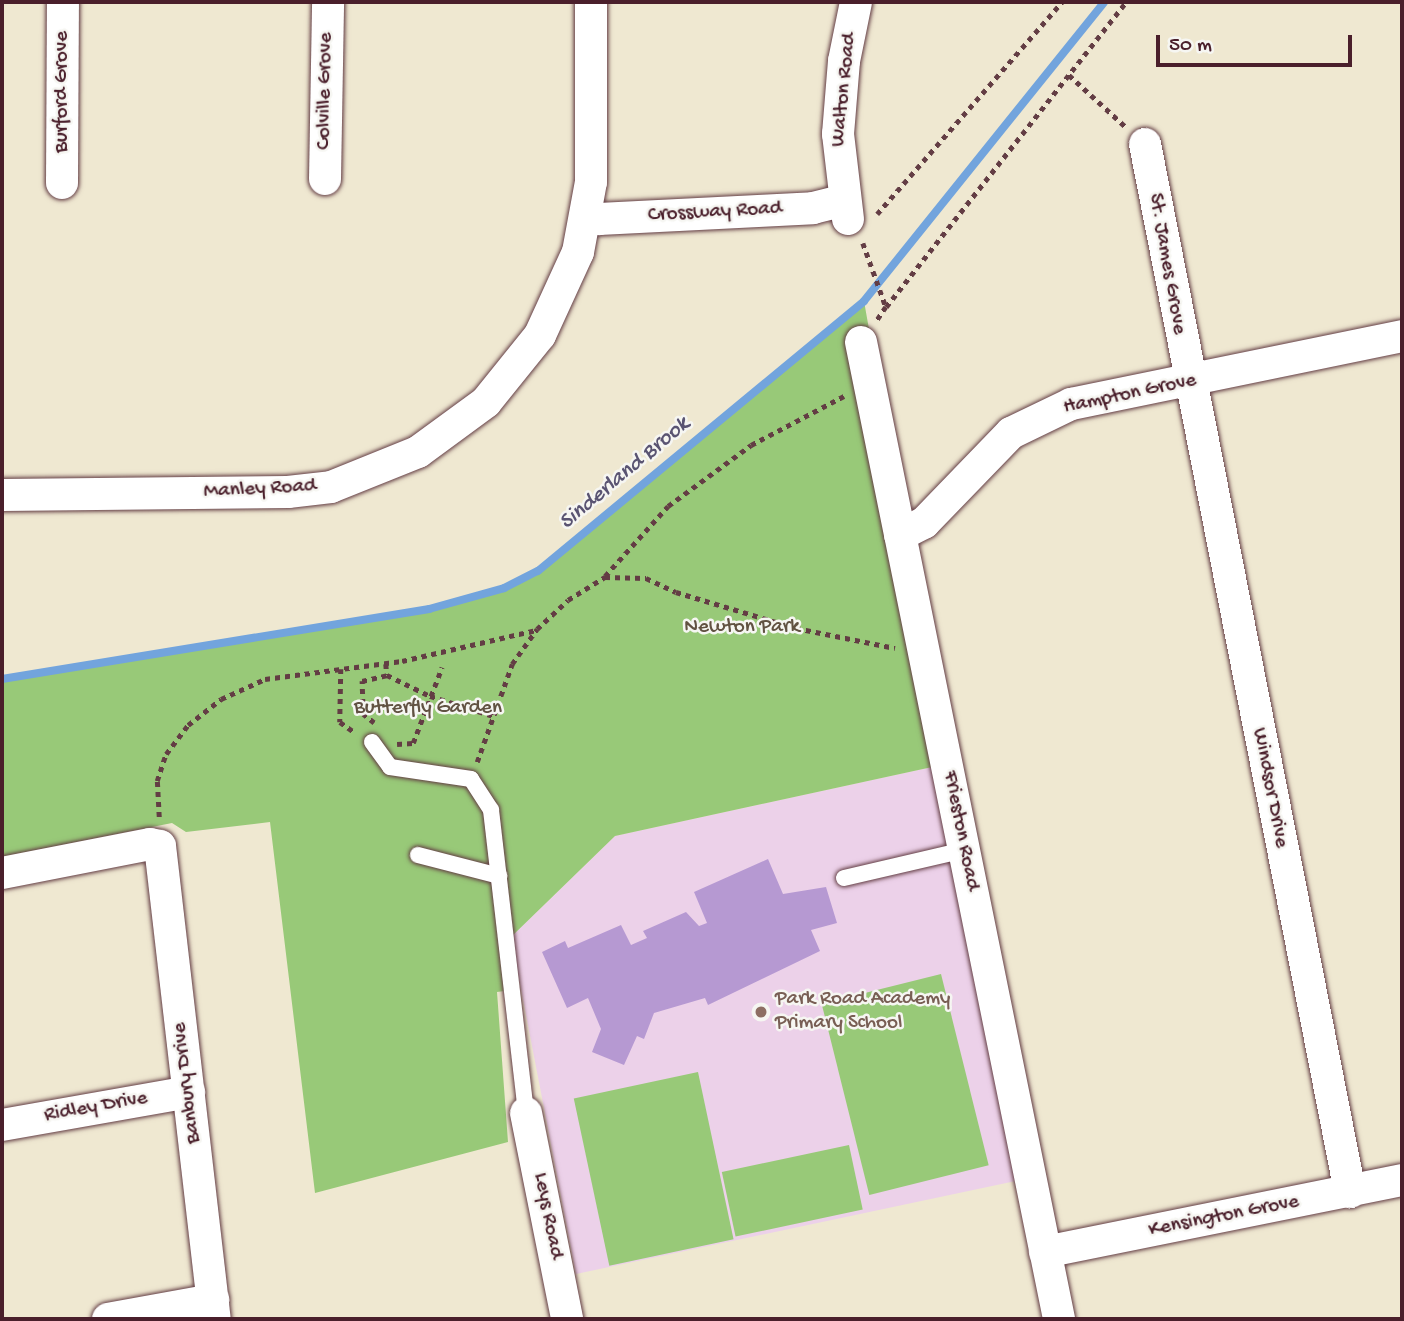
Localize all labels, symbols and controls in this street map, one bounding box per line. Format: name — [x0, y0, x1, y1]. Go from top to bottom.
scale bar — [1159, 21, 1355, 65]
street label: Burford Grove — [50, 31, 76, 153]
street label: Colville Grove — [312, 32, 340, 150]
street label: Walton Road — [826, 32, 864, 148]
text: 50 m — [1169, 34, 1212, 59]
street label: St. James Grove — [1141, 191, 1191, 337]
street label: Crossway Road — [647, 197, 783, 229]
street label: Hampton Grove — [1061, 369, 1199, 421]
water label: Sinderland Brook — [554, 411, 696, 537]
street label: Manley Road — [203, 474, 317, 506]
park label: Newton Park — [684, 615, 800, 641]
park label: Butterfly Garden — [354, 696, 502, 722]
street label: Windsor Drive — [1245, 726, 1293, 850]
street label: Frieston Road — [936, 769, 984, 893]
place label: Park Road Academy Primary School — [775, 987, 950, 1037]
marker: Park Road Academy Primary School — [753, 1004, 769, 1020]
street label: Banbury Drive — [168, 1021, 208, 1145]
street label: Ridley Drive — [42, 1087, 150, 1129]
street label: Leys Road — [526, 1171, 568, 1261]
street label: Kensington Grove — [1147, 1190, 1301, 1244]

